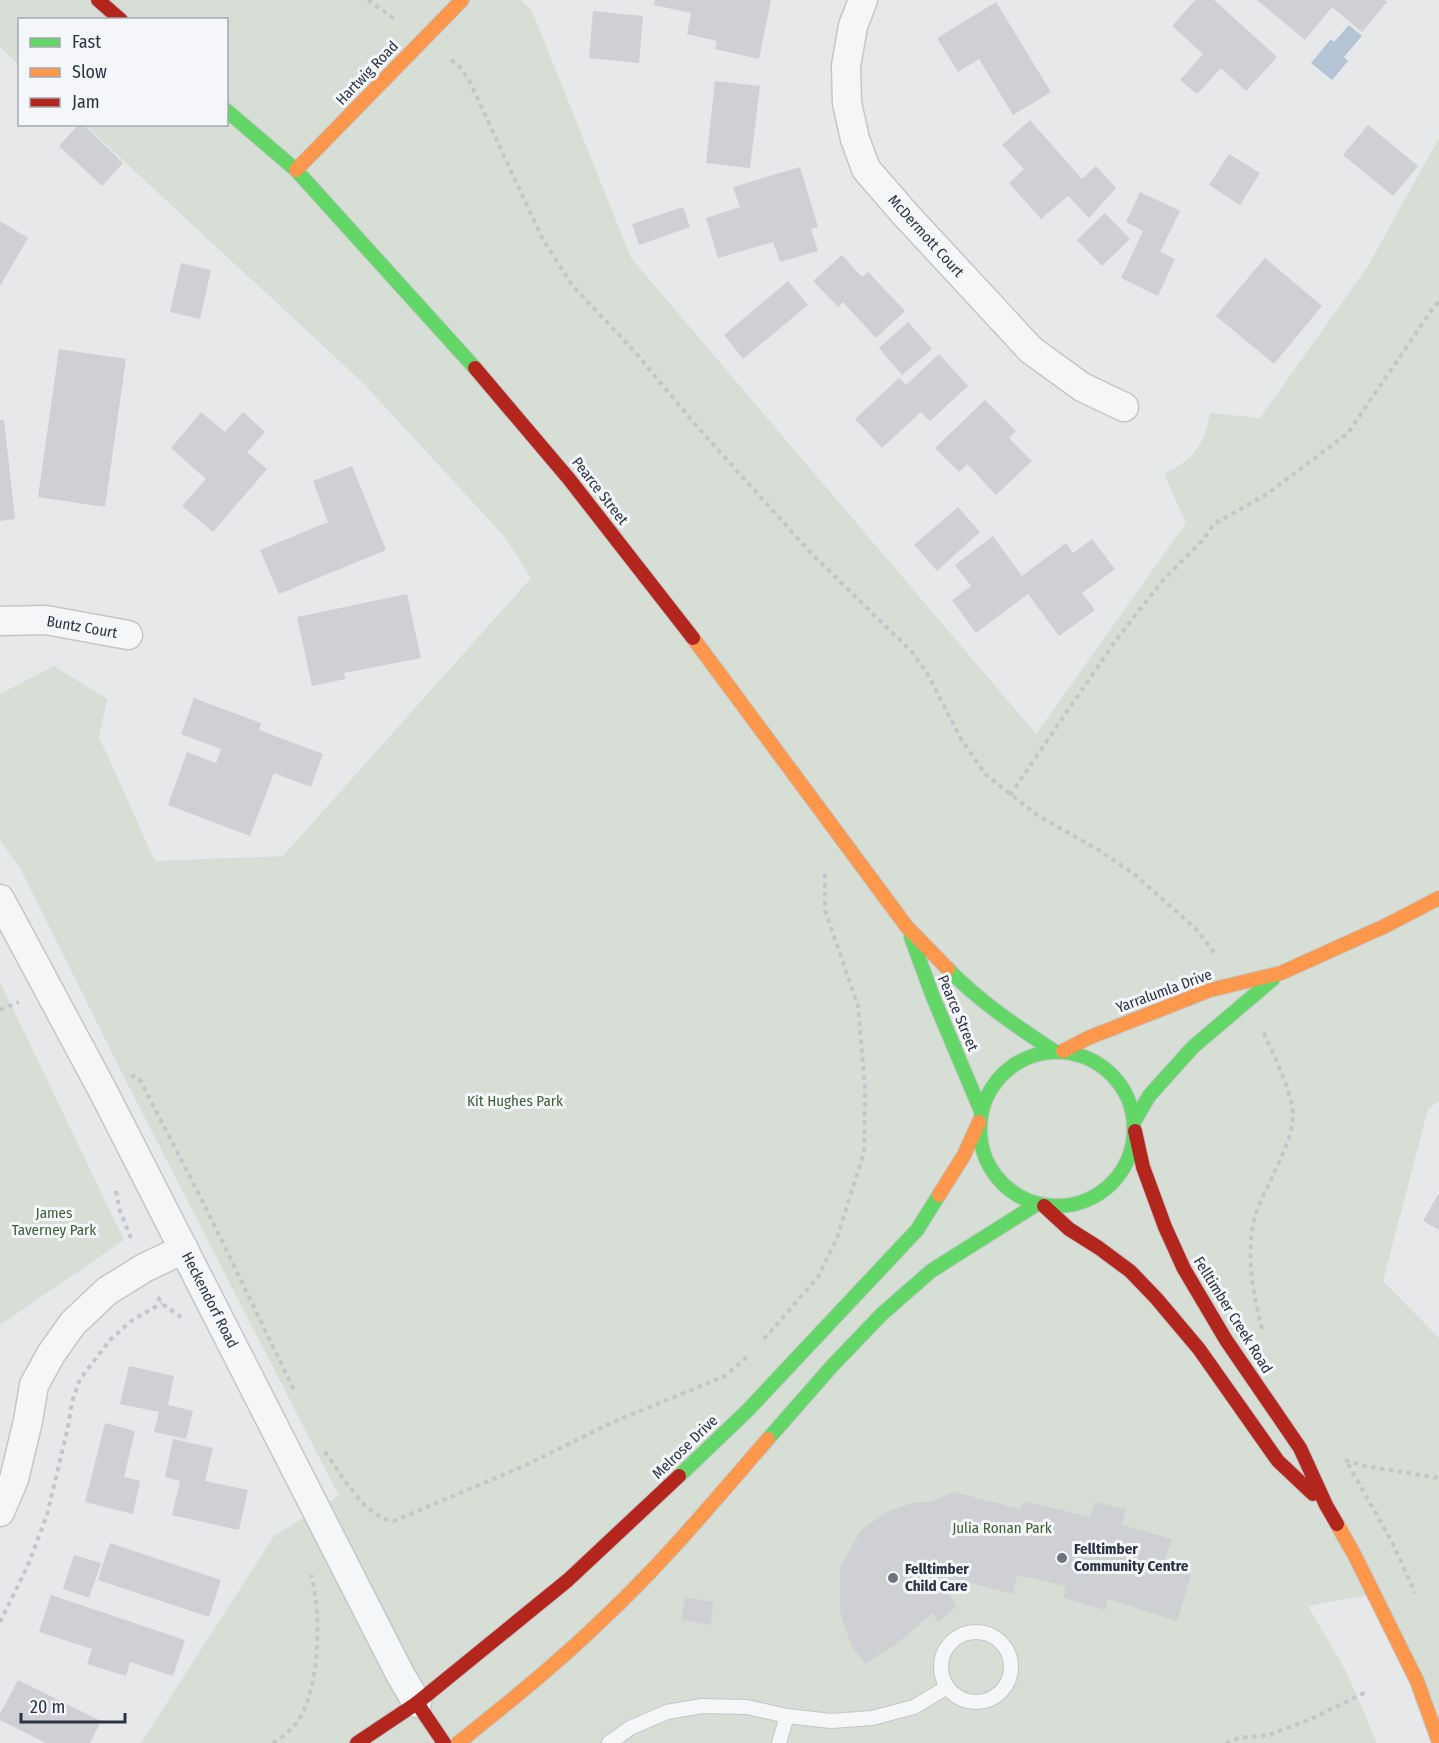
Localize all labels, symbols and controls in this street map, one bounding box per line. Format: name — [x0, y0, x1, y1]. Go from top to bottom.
legend — [18, 18, 228, 126]
text: Fast — [72, 31, 101, 53]
street label: Hartwig Road — [332, 37, 402, 109]
text: Slow — [72, 61, 107, 83]
text: Jam — [72, 91, 100, 113]
street label: McDermott Court — [884, 191, 968, 281]
street label: Pearce Street — [568, 454, 632, 528]
street label: Buntz Court — [45, 612, 119, 642]
street label: Yarralumla Drive — [1114, 965, 1214, 1017]
street label: Pearce Street — [934, 972, 982, 1054]
park label: Kit Hughes Park — [467, 1092, 563, 1110]
park label: James Taverney Park — [12, 1204, 96, 1239]
street label: Heckendorf Road — [178, 1249, 242, 1351]
street label: Felltimber Creek Road — [1190, 1253, 1276, 1377]
street label: Melrose Drive — [649, 1411, 721, 1483]
park label: Julia Ronan Park — [952, 1519, 1052, 1537]
place label: Felltimber Community Centre — [1074, 1540, 1189, 1575]
marker: Felltimber Community Centre — [1055, 1551, 1069, 1565]
place label: Felltimber Child Care — [905, 1560, 969, 1595]
marker: Felltimber Child Care — [886, 1571, 900, 1585]
scale bar — [21, 1686, 124, 1724]
text: 20 m — [30, 1696, 65, 1718]

